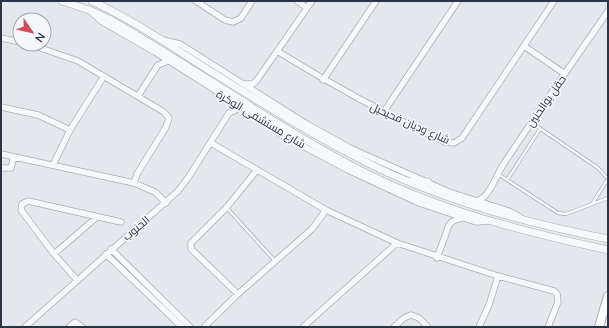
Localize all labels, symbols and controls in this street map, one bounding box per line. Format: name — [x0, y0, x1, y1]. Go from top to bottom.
north arrow — [12, 12, 52, 52]
text: N — [33, 31, 48, 45]
street label: حقل بوالحنين — [523, 73, 569, 129]
street label: شارع مستشفى الوكرة — [213, 87, 308, 152]
street label: شارع وديان فحيحيل — [368, 99, 452, 148]
street label: الجنوب — [120, 213, 152, 243]

